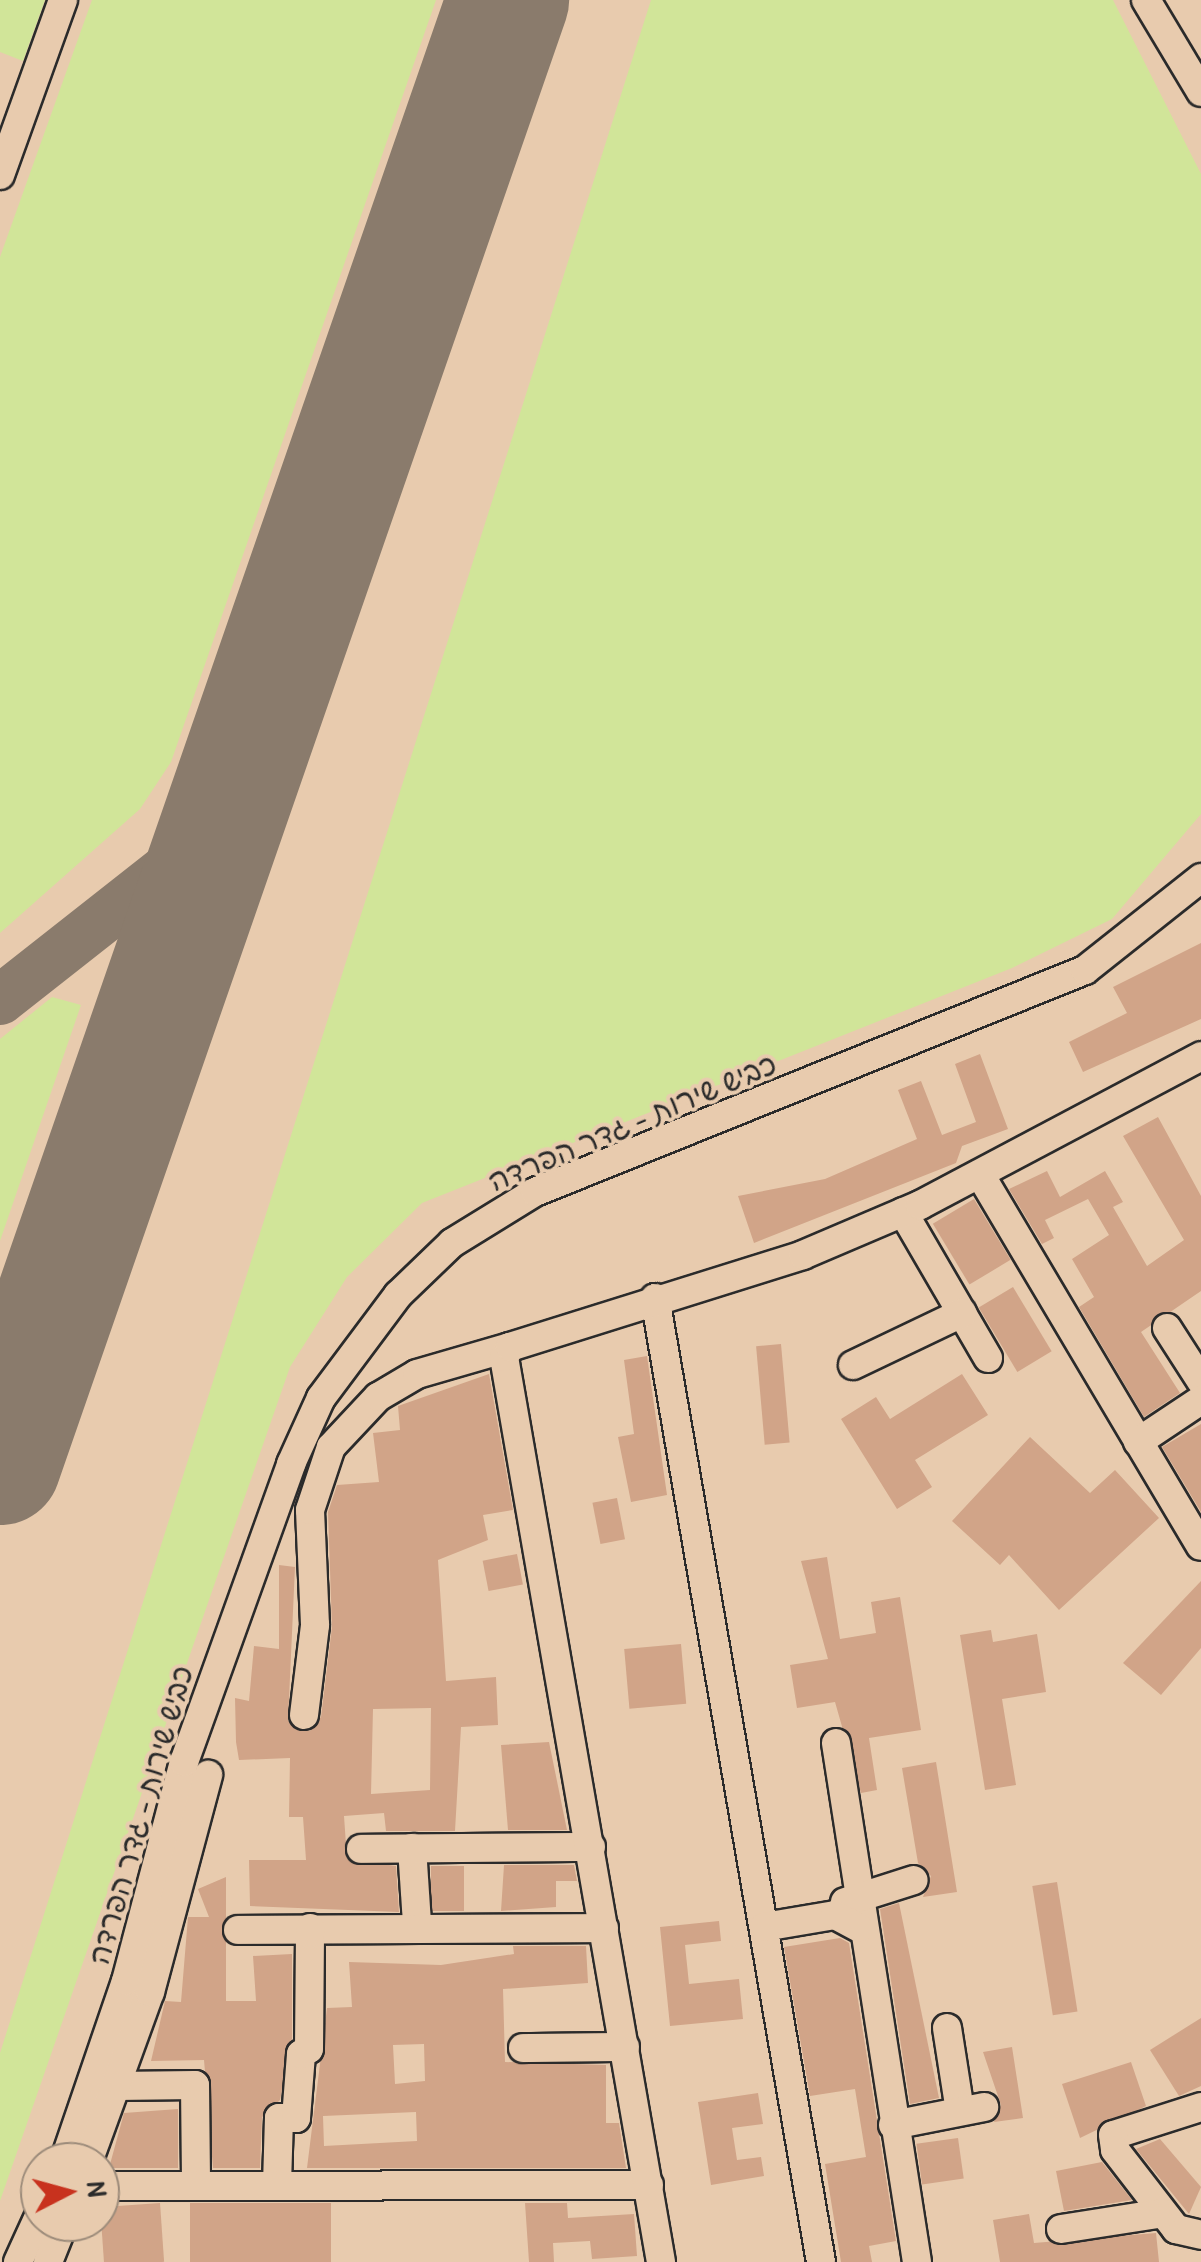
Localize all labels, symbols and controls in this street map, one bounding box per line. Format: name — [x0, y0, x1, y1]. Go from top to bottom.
street label: כביש שירות - גדר הפרדה — [483, 1045, 781, 1199]
street label: כביש שירות - גדר הפרדה — [80, 1661, 200, 1969]
north arrow — [20, 2142, 120, 2242]
text: N — [78, 2180, 118, 2198]

